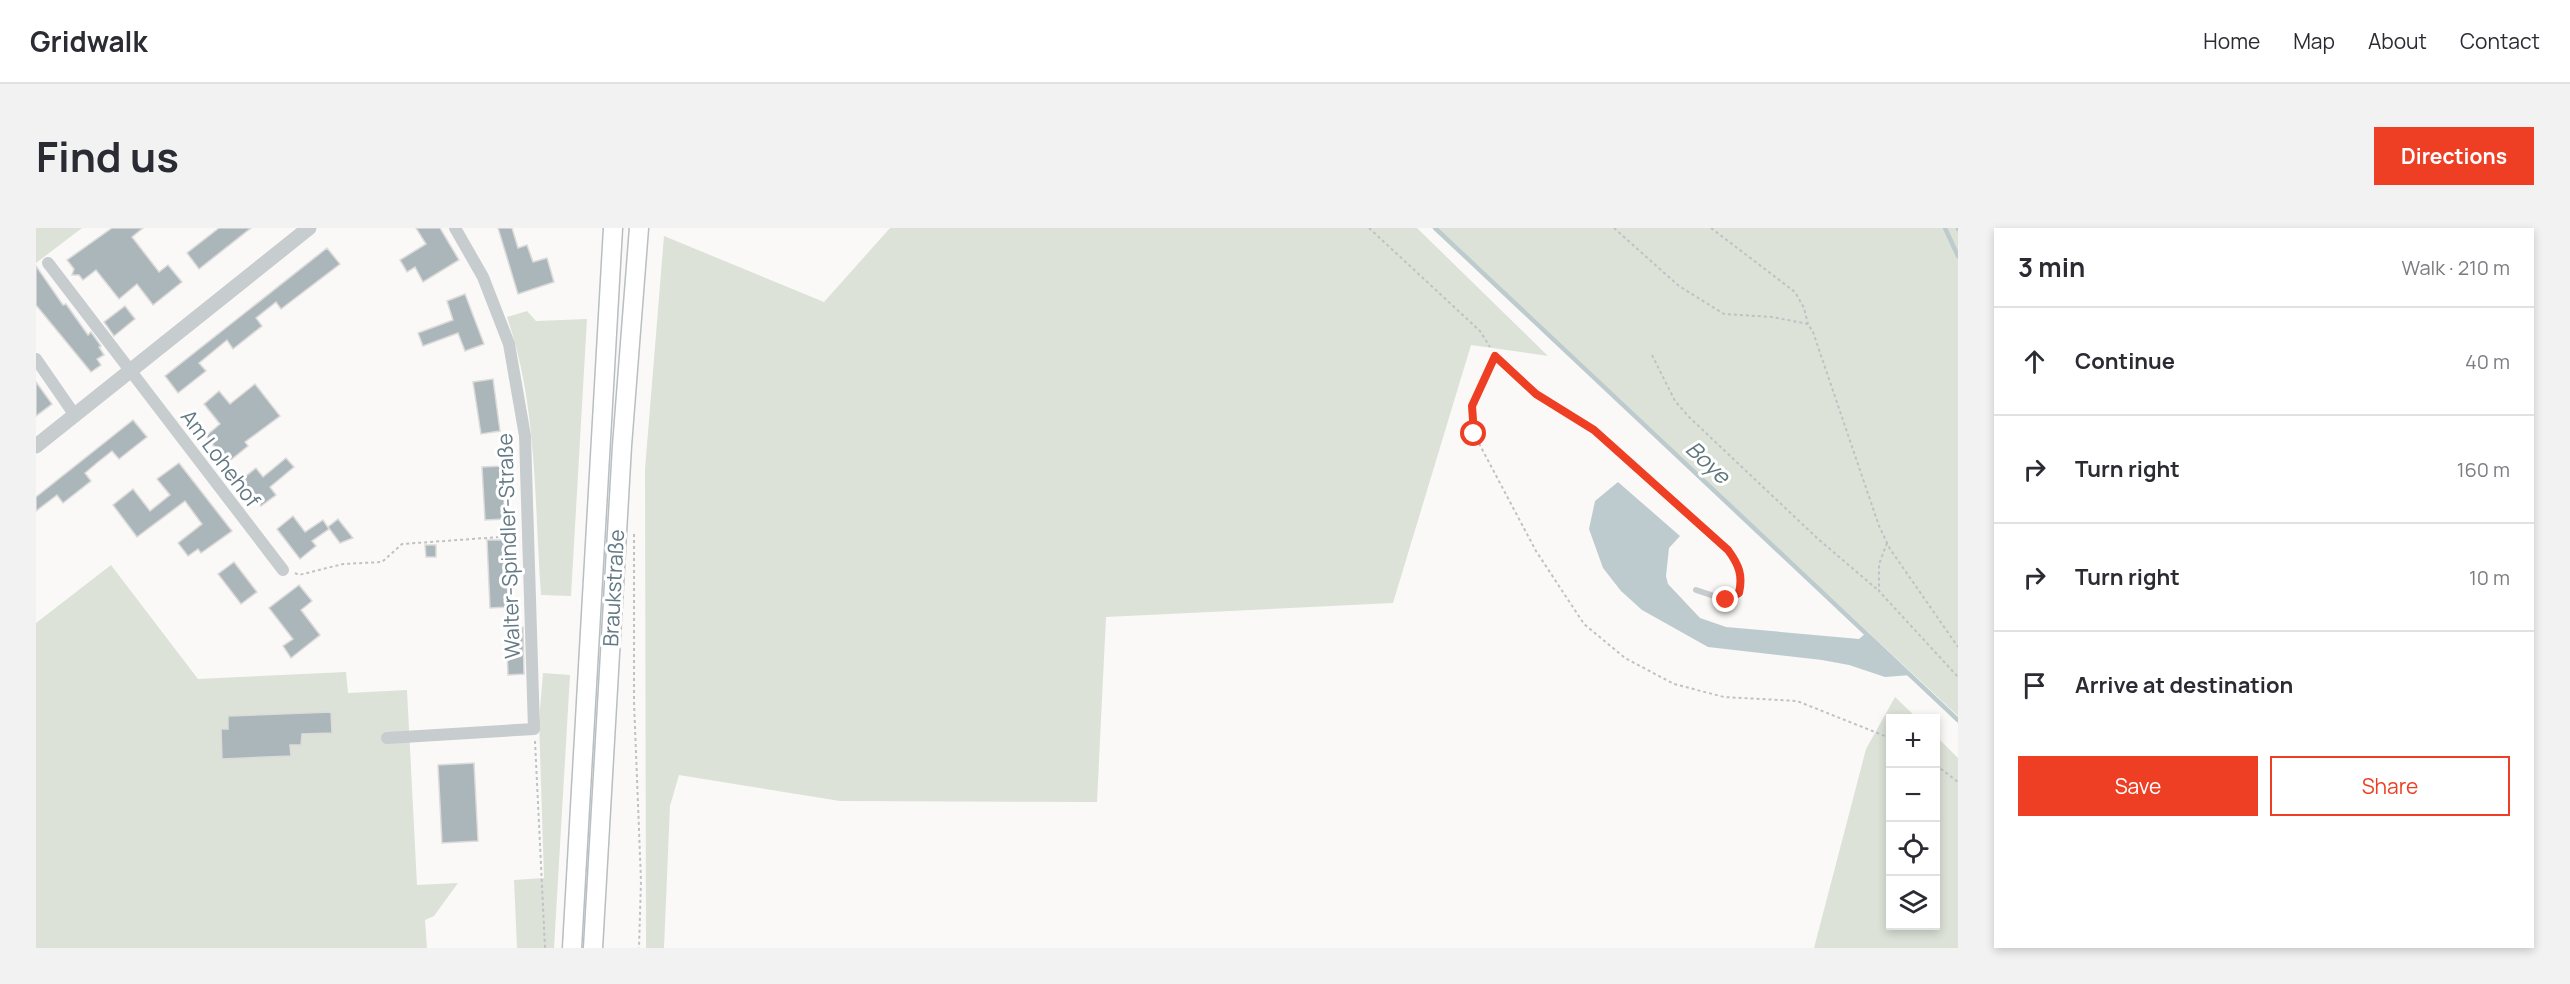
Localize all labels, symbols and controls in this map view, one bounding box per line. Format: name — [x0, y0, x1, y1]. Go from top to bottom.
text: Gridwalk — [30, 22, 147, 60]
text: Home — [2203, 27, 2260, 55]
text: Map — [2293, 27, 2335, 55]
text: About — [2368, 27, 2427, 55]
text: Contact — [2460, 27, 2540, 55]
text: Find us — [36, 127, 179, 185]
button: Directions — [2374, 127, 2534, 185]
text: 3 min — [2018, 249, 2085, 285]
text: Walk · 210 m — [2402, 254, 2510, 281]
icon: ahead — [2018, 345, 2051, 378]
text: Continue — [2075, 346, 2175, 376]
text: 40 m — [2465, 348, 2510, 375]
street label: Am Lohehof — [175, 403, 267, 513]
route start — [1460, 420, 1486, 446]
street label: Walter-Spindler-Straße — [490, 433, 526, 659]
water label: Boye — [1679, 434, 1737, 491]
icon: right — [2018, 453, 2051, 486]
text: Turn right — [2075, 454, 2180, 484]
text: 160 m — [2457, 456, 2510, 483]
street label: Braukstraße — [596, 529, 630, 647]
icon: right — [2018, 561, 2051, 594]
text: Turn right — [2075, 562, 2180, 592]
text: 10 m — [2469, 564, 2510, 591]
route end — [1712, 586, 1738, 612]
icon: arrive — [2018, 669, 2051, 702]
text: Arrive at destination — [2075, 670, 2293, 700]
map controls — [1886, 714, 1940, 930]
button: + — [1886, 714, 1940, 768]
button: Save — [2018, 756, 2258, 816]
button: Share — [2270, 756, 2510, 816]
button: − — [1886, 768, 1940, 822]
button: locate — [1886, 822, 1940, 876]
button: layers — [1886, 876, 1940, 930]

